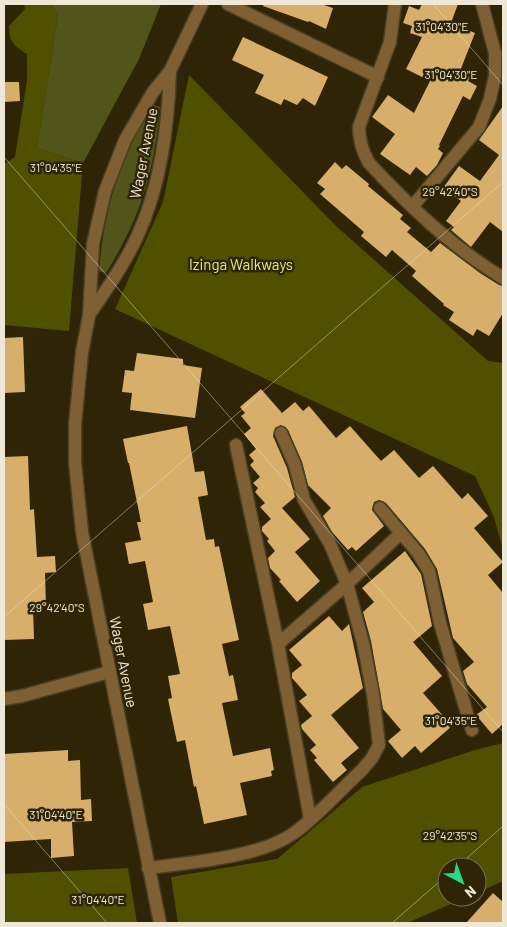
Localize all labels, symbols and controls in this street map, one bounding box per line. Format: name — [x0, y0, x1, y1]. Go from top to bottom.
text: 31°04'30"E — [415, 19, 469, 33]
text: 31°04'30"E — [424, 67, 478, 81]
street label: Wager Avenue — [125, 106, 161, 200]
text: 31°04'35"E — [30, 160, 82, 174]
text: 29°42'40"S — [422, 184, 478, 198]
park label: Izinga Walkways — [189, 255, 293, 273]
text: 29°42'40"S — [29, 600, 85, 614]
street label: Wager Avenue — [106, 615, 142, 709]
text: 31°04'35"E — [425, 713, 477, 727]
text: 31°04'40"E — [29, 807, 83, 821]
text: 29°42'35"S — [423, 828, 477, 842]
north arrow — [437, 857, 487, 907]
text: N — [462, 883, 480, 902]
text: 31°04'40"E — [71, 892, 125, 906]

